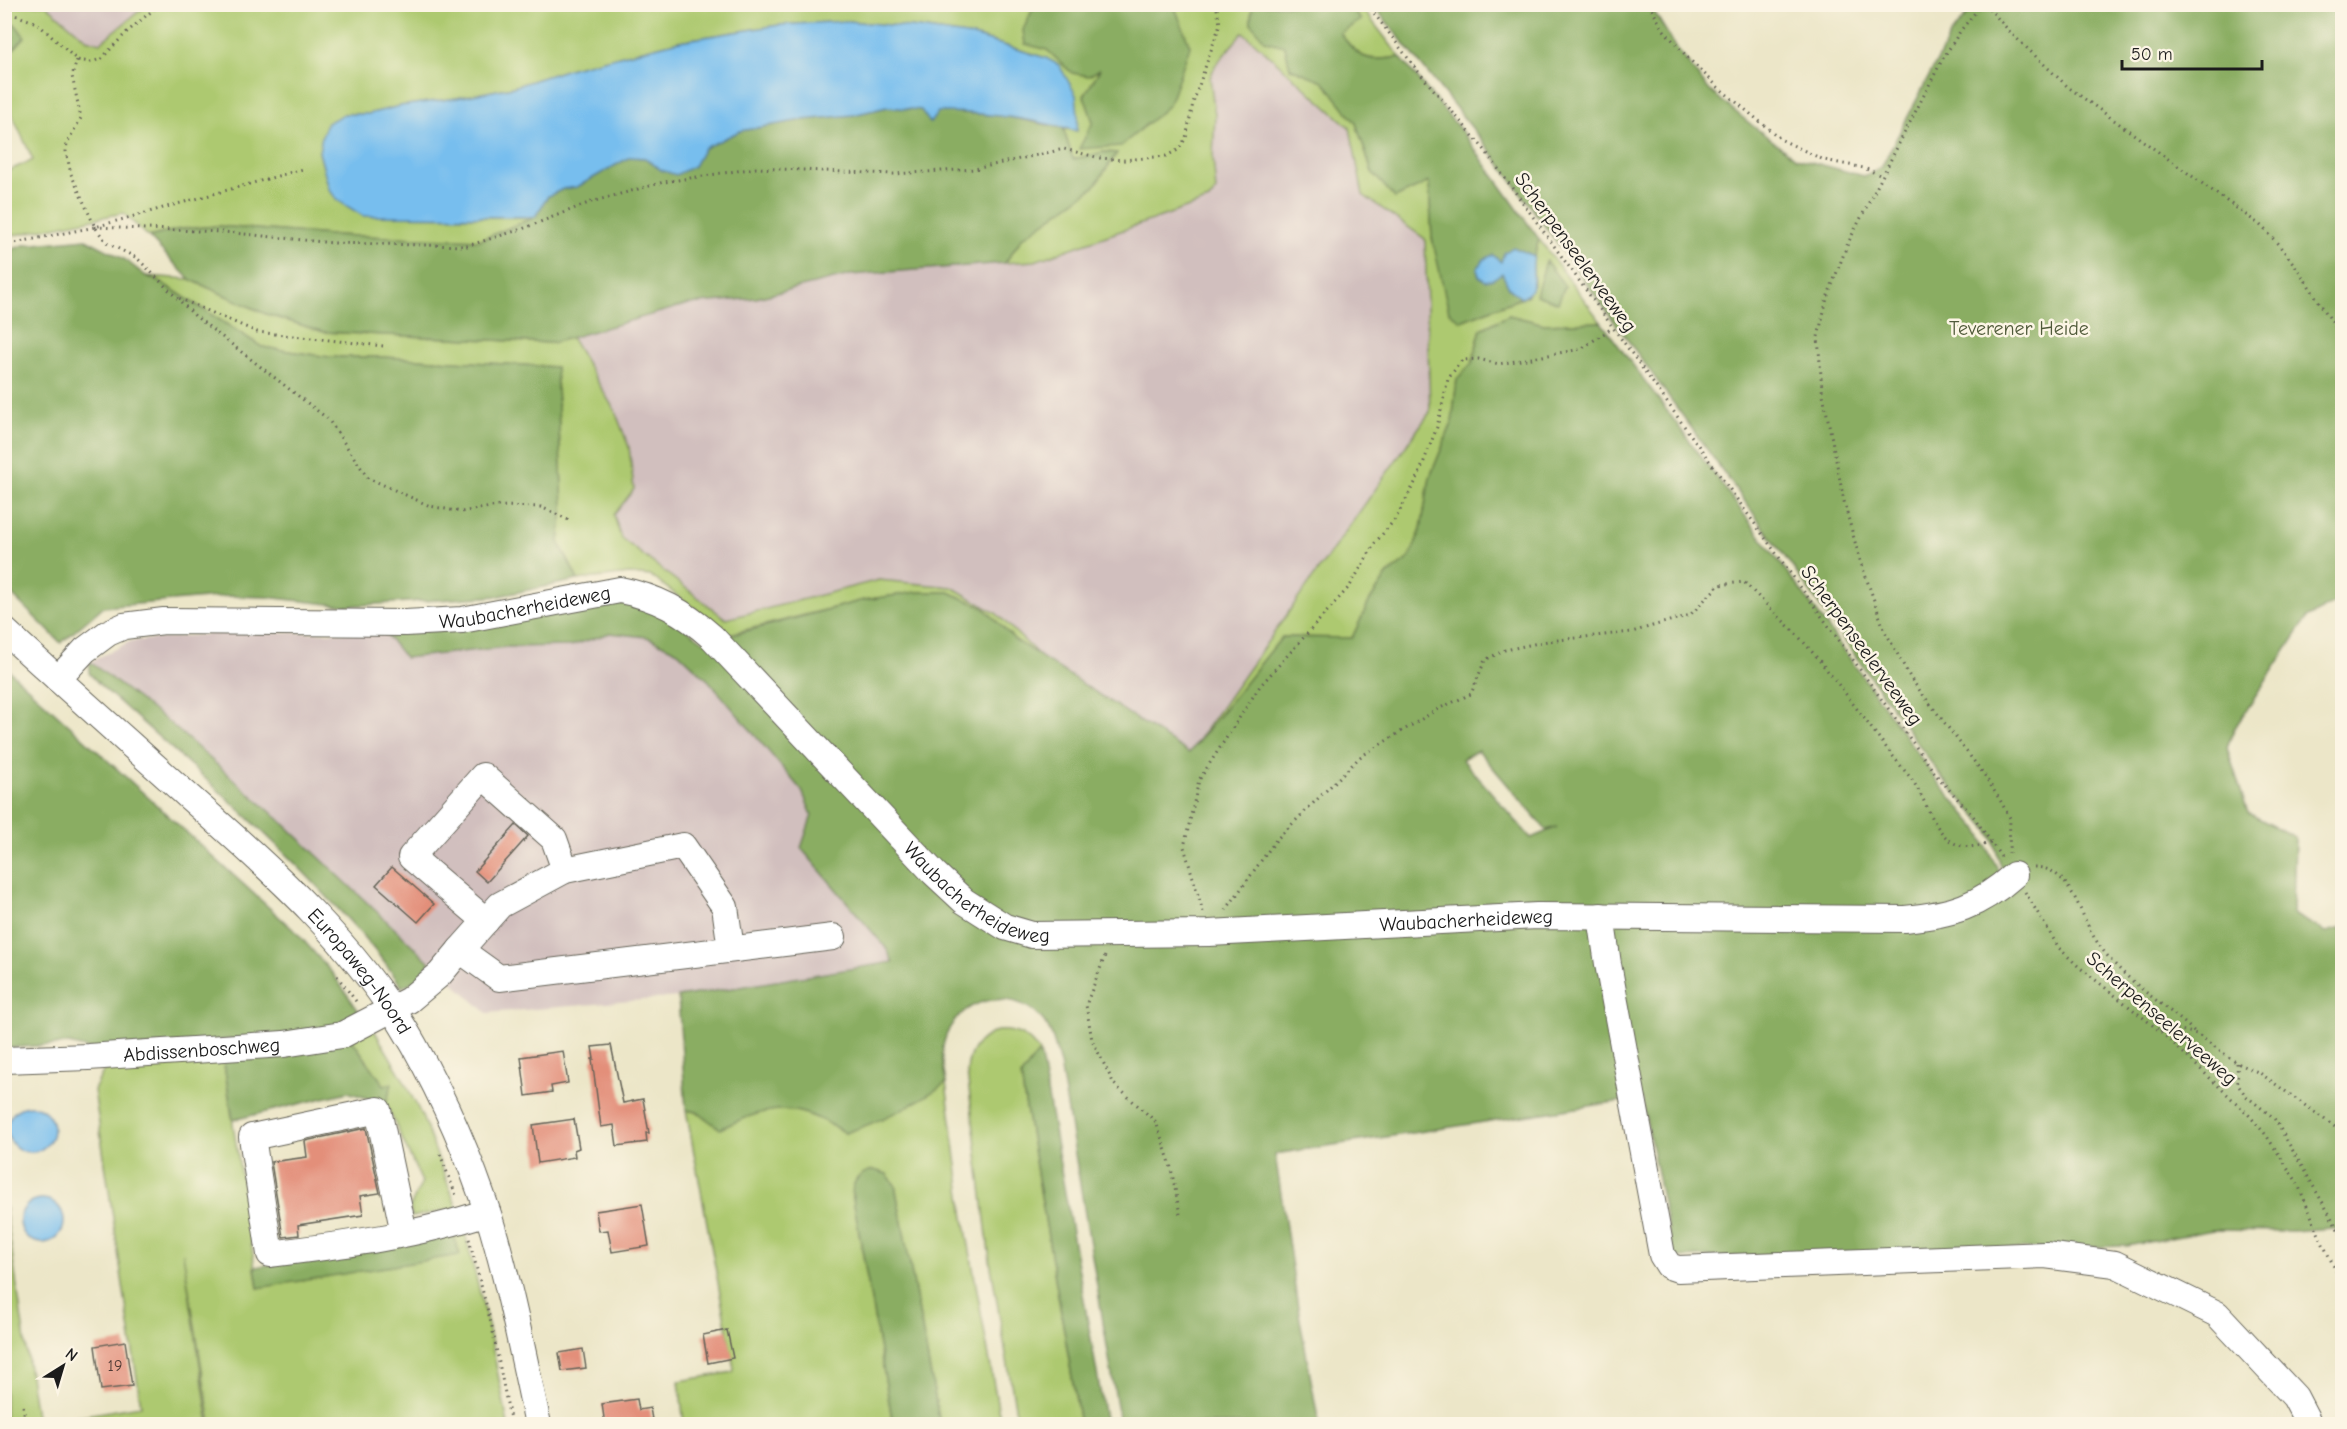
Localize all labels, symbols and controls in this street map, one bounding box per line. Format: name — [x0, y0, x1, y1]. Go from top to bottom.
scale bar — [2122, 33, 2262, 71]
text: 50 m — [2131, 44, 2173, 65]
street label: Scherpenseelerveeweg — [1510, 168, 1641, 337]
park label: Teverener Heide — [1949, 317, 2089, 340]
street label: Scherpenseelerveeweg — [1796, 561, 1927, 730]
street label: Waubacherheideweg — [438, 581, 613, 633]
street label: Waubacherheideweg — [899, 837, 1050, 947]
street label: Europaweg-Noord — [303, 904, 416, 1039]
street label: Waubacherheideweg — [1379, 905, 1553, 936]
street label: Scherpenseelerveeweg — [2082, 947, 2242, 1090]
street label: Abdissenboschweg — [123, 1033, 281, 1067]
north arrow — [33, 1336, 93, 1396]
text: N — [62, 1344, 81, 1365]
house number: 19 — [108, 1357, 122, 1375]

